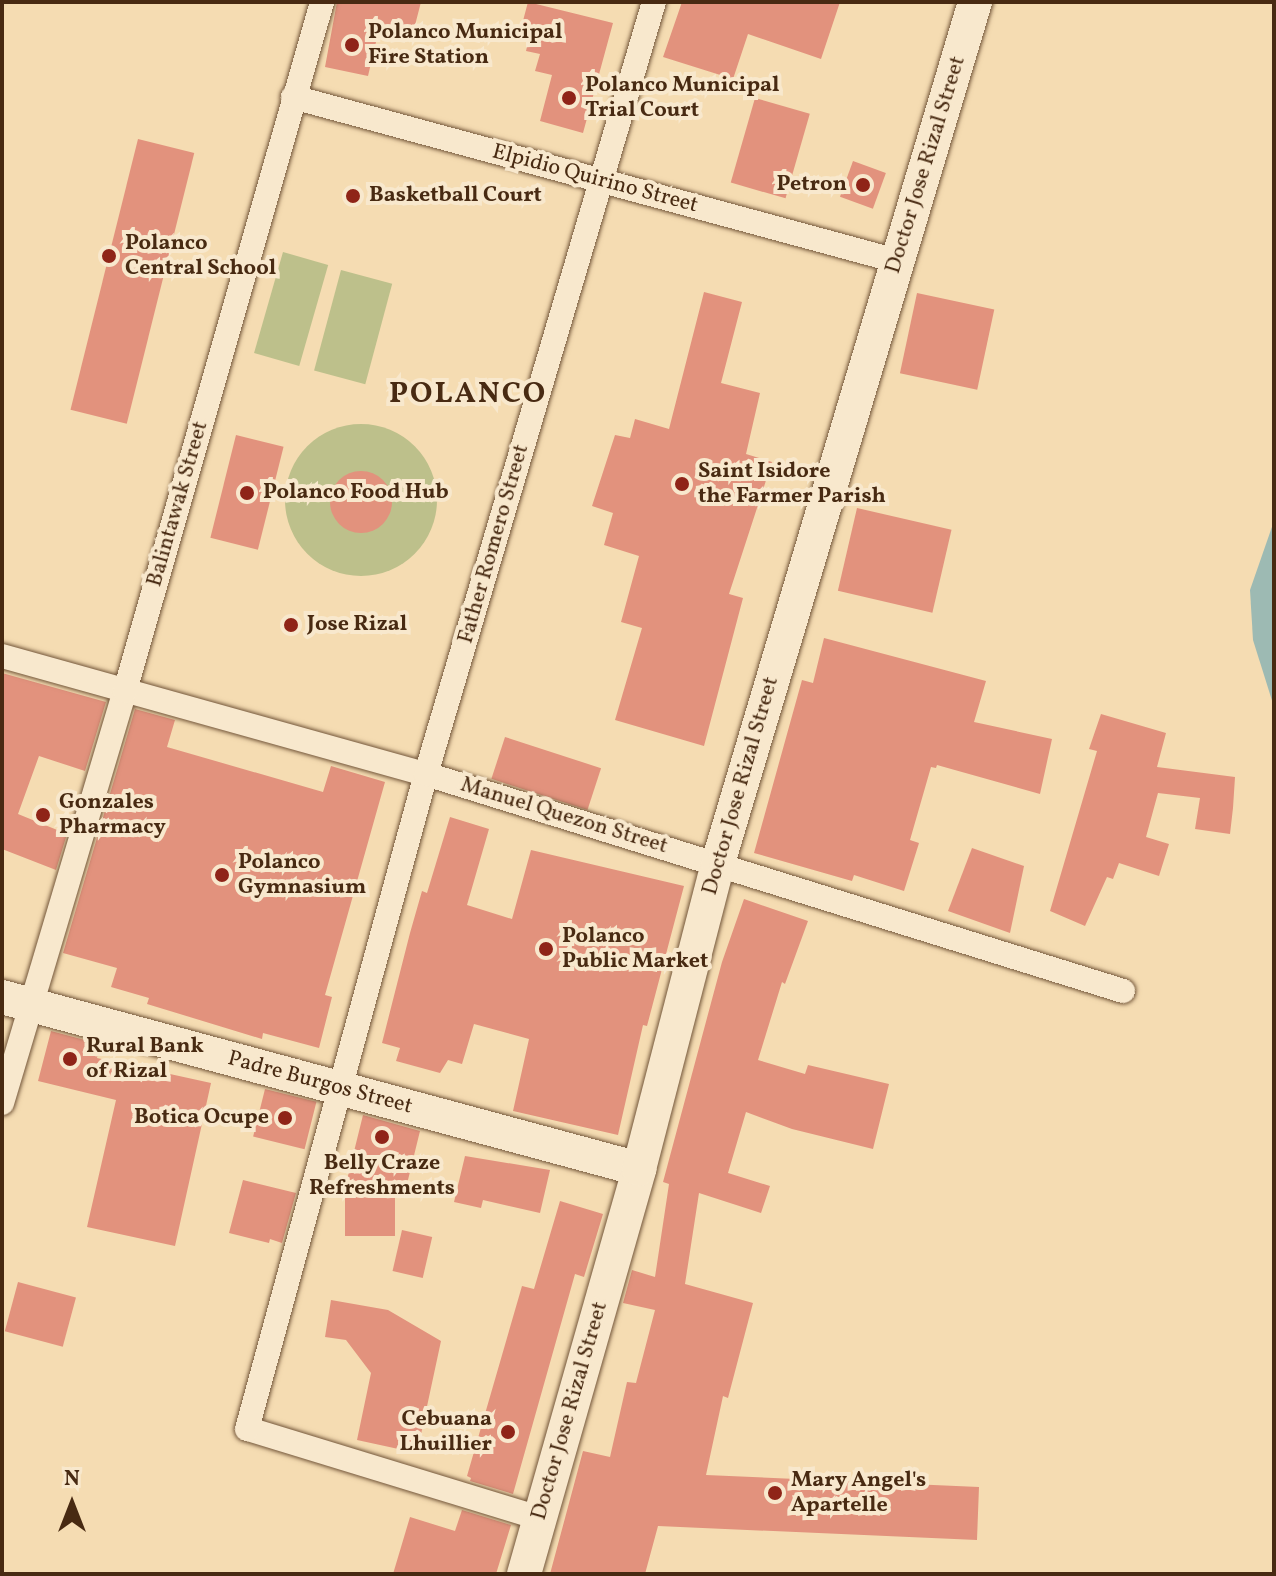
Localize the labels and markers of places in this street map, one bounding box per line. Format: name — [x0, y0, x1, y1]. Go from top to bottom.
place label: Polanco Municipal Fire Station — [368, 19, 563, 70]
marker: Polanco Municipal Fire Station — [343, 36, 361, 54]
place label: Polanco Municipal Trial Court — [585, 72, 780, 124]
marker: Polanco Municipal Trial Court — [560, 89, 578, 107]
place label: Petron — [776, 172, 847, 198]
marker: Petron — [854, 176, 872, 194]
place label: Basketball Court — [369, 183, 542, 209]
marker: Basketball Court — [344, 187, 362, 205]
place label: Polanco Central School — [125, 230, 276, 282]
marker: Polanco Central School — [100, 247, 118, 265]
place label: Saint Isidore the Farmer Parish — [698, 458, 886, 510]
marker: Saint Isidore the Farmer Parish — [673, 475, 691, 493]
place label: Polanco Food Hub — [263, 480, 449, 506]
marker: Polanco Food Hub — [238, 484, 256, 502]
place label: Jose Rizal — [307, 612, 407, 638]
marker: Jose Rizal — [282, 616, 300, 634]
place label: Gonzales Pharmacy — [59, 789, 166, 840]
marker: Gonzales Pharmacy — [34, 806, 52, 824]
place label: Polanco Gymnasium — [238, 849, 366, 900]
marker: Polanco Gymnasium — [213, 866, 231, 884]
place label: Polanco Public Market — [562, 923, 708, 974]
marker: Polanco Public Market — [537, 940, 555, 958]
place label: Rural Bank of Rizal — [86, 1033, 204, 1084]
marker: Rural Bank of Rizal — [61, 1050, 79, 1068]
place label: Botica Ocupe — [134, 1105, 269, 1131]
marker: Botica Ocupe — [276, 1109, 294, 1127]
marker: Belly Craze Refreshments — [373, 1128, 391, 1146]
place label: Belly Craze Refreshments — [309, 1150, 455, 1202]
place label: Cebuana Lhuillier — [399, 1406, 492, 1458]
marker: Cebuana Lhuillier — [499, 1423, 517, 1441]
place label: Mary Angel's Apartelle — [791, 1467, 927, 1518]
marker: Mary Angel's Apartelle — [766, 1484, 784, 1502]

